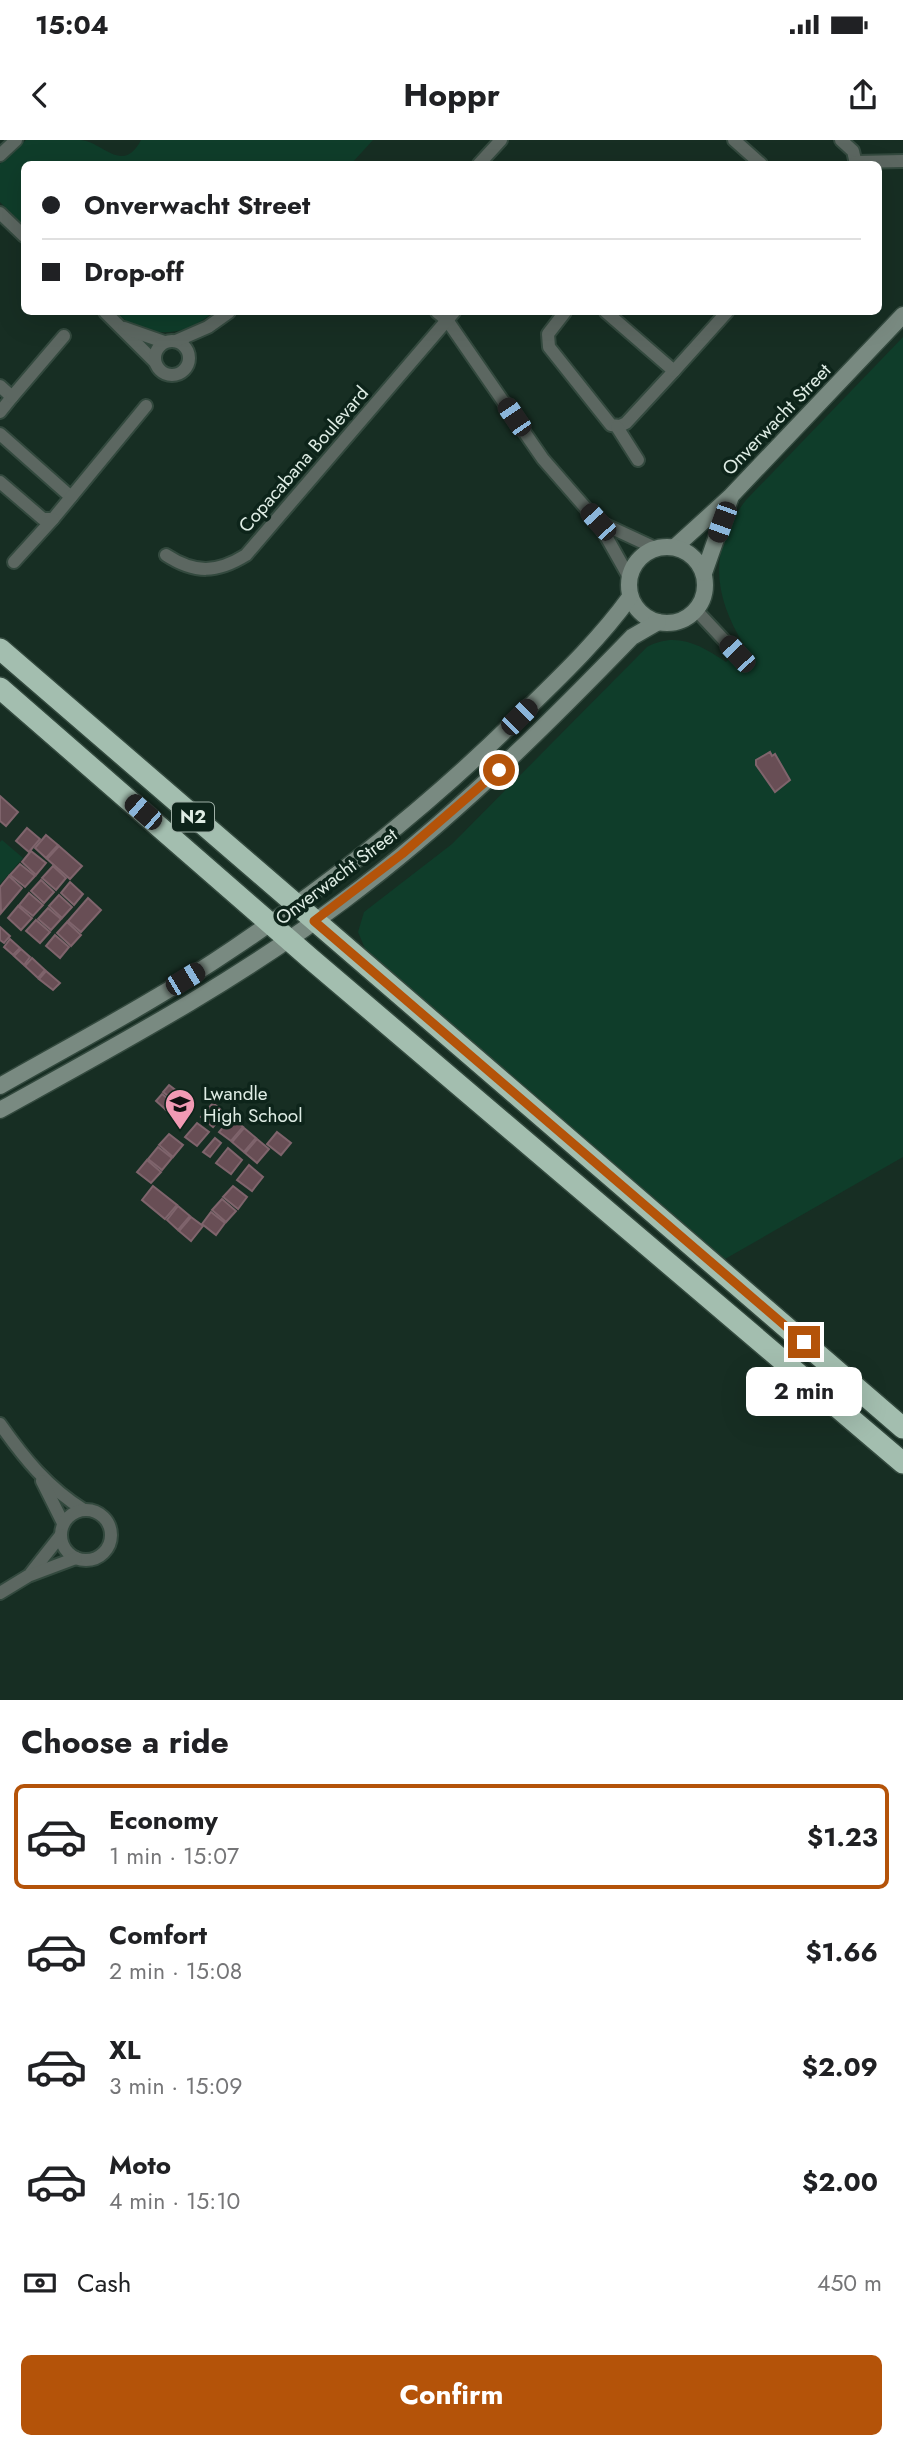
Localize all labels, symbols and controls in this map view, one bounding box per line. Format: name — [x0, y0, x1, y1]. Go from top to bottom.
text: 15:04 — [35, 6, 109, 44]
text: Hoppr — [403, 72, 500, 118]
icon: back — [21, 76, 59, 114]
icon: share — [844, 76, 882, 114]
text: Onverwacht Street — [84, 186, 310, 224]
text: Drop-off — [84, 253, 184, 291]
street label: Onverwacht Street — [716, 357, 837, 481]
street label: Copacabana Boulevard — [232, 380, 375, 538]
car — [494, 394, 535, 440]
car — [577, 499, 620, 545]
car — [705, 499, 740, 545]
car — [715, 631, 760, 677]
car — [497, 695, 542, 739]
route start — [483, 754, 515, 786]
car — [121, 790, 166, 834]
road number: N2 — [172, 802, 214, 832]
street label: Onverwacht Street — [270, 821, 403, 931]
car — [162, 959, 209, 999]
place label: Lwandle High School — [203, 1080, 303, 1129]
school or university icon: Lwandle High School — [163, 1087, 197, 1131]
route end — [788, 1326, 820, 1358]
callout: 2 min — [746, 1366, 862, 1416]
text: 2 min — [774, 1374, 834, 1408]
text: Choose a ride — [21, 1719, 229, 1765]
text: Economy — [109, 1801, 218, 1839]
icon: car — [25, 1805, 88, 1868]
text: $1.23 — [807, 1818, 878, 1856]
text: 1 min · 15:07 — [109, 1839, 239, 1873]
text: Comfort — [109, 1916, 207, 1954]
icon: car — [25, 1920, 88, 1983]
text: $1.66 — [805, 1933, 878, 1971]
text: 2 min · 15:08 — [109, 1954, 242, 1988]
text: XL — [109, 2031, 141, 2069]
icon: car — [25, 2035, 88, 2098]
text: $2.09 — [802, 2048, 878, 2086]
text: 3 min · 15:09 — [109, 2069, 242, 2103]
text: Moto — [109, 2146, 171, 2184]
icon: car — [25, 2150, 88, 2213]
text: $2.00 — [802, 2163, 878, 2201]
text: 4 min · 15:10 — [109, 2184, 240, 2218]
icon: cash — [21, 2264, 59, 2302]
text: Cash — [77, 2264, 131, 2302]
text: 450 m — [817, 2266, 882, 2300]
button: Confirm — [21, 2355, 882, 2435]

